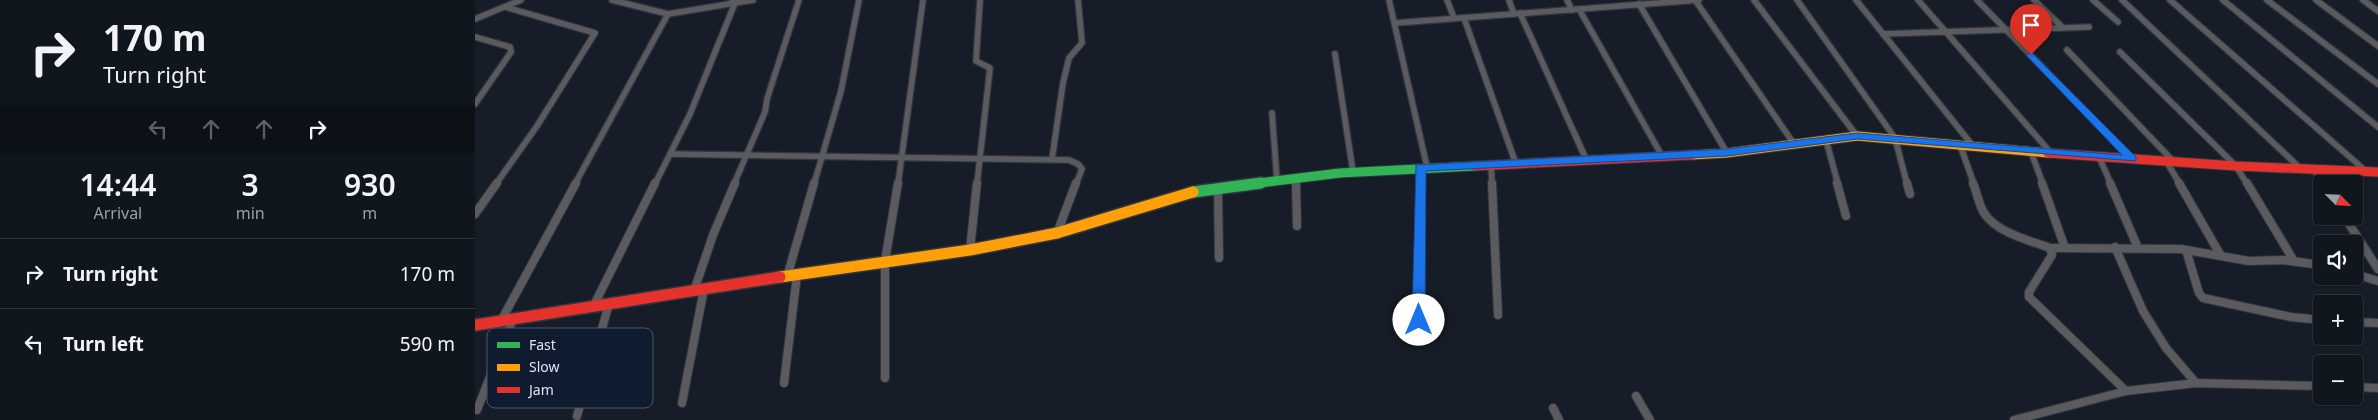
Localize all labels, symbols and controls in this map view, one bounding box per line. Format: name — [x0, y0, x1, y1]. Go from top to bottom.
pin — [2010, 4, 2052, 55]
icon: arrive — [2017, 11, 2045, 39]
text: 170 m — [103, 14, 206, 61]
icon: right — [20, 20, 85, 85]
text: Turn right — [103, 59, 206, 89]
icon: left — [144, 115, 172, 143]
icon: ahead — [197, 115, 225, 143]
icon: ahead — [250, 115, 278, 143]
icon: right — [303, 115, 331, 143]
text: 14:44 — [79, 164, 156, 205]
text: 3 — [242, 164, 259, 205]
text: 930 — [344, 164, 396, 205]
north arrow — [2313, 175, 2363, 225]
map controls — [2313, 175, 2363, 405]
text: Arrival — [93, 202, 142, 224]
text: min — [236, 202, 265, 224]
text: m — [362, 202, 377, 224]
button: sound — [2313, 235, 2363, 285]
icon: right — [20, 260, 48, 288]
text: Turn right — [63, 261, 158, 287]
text: 170 m — [400, 261, 455, 287]
position arrow — [1392, 293, 1444, 345]
button: + — [2313, 295, 2363, 345]
legend — [487, 328, 653, 408]
icon: left — [20, 330, 48, 358]
text: Turn left — [63, 331, 144, 357]
text: 590 m — [400, 331, 455, 357]
text: Fast — [529, 335, 556, 354]
button: − — [2313, 355, 2363, 405]
text: Slow — [529, 357, 560, 376]
text: Jam — [527, 380, 554, 399]

